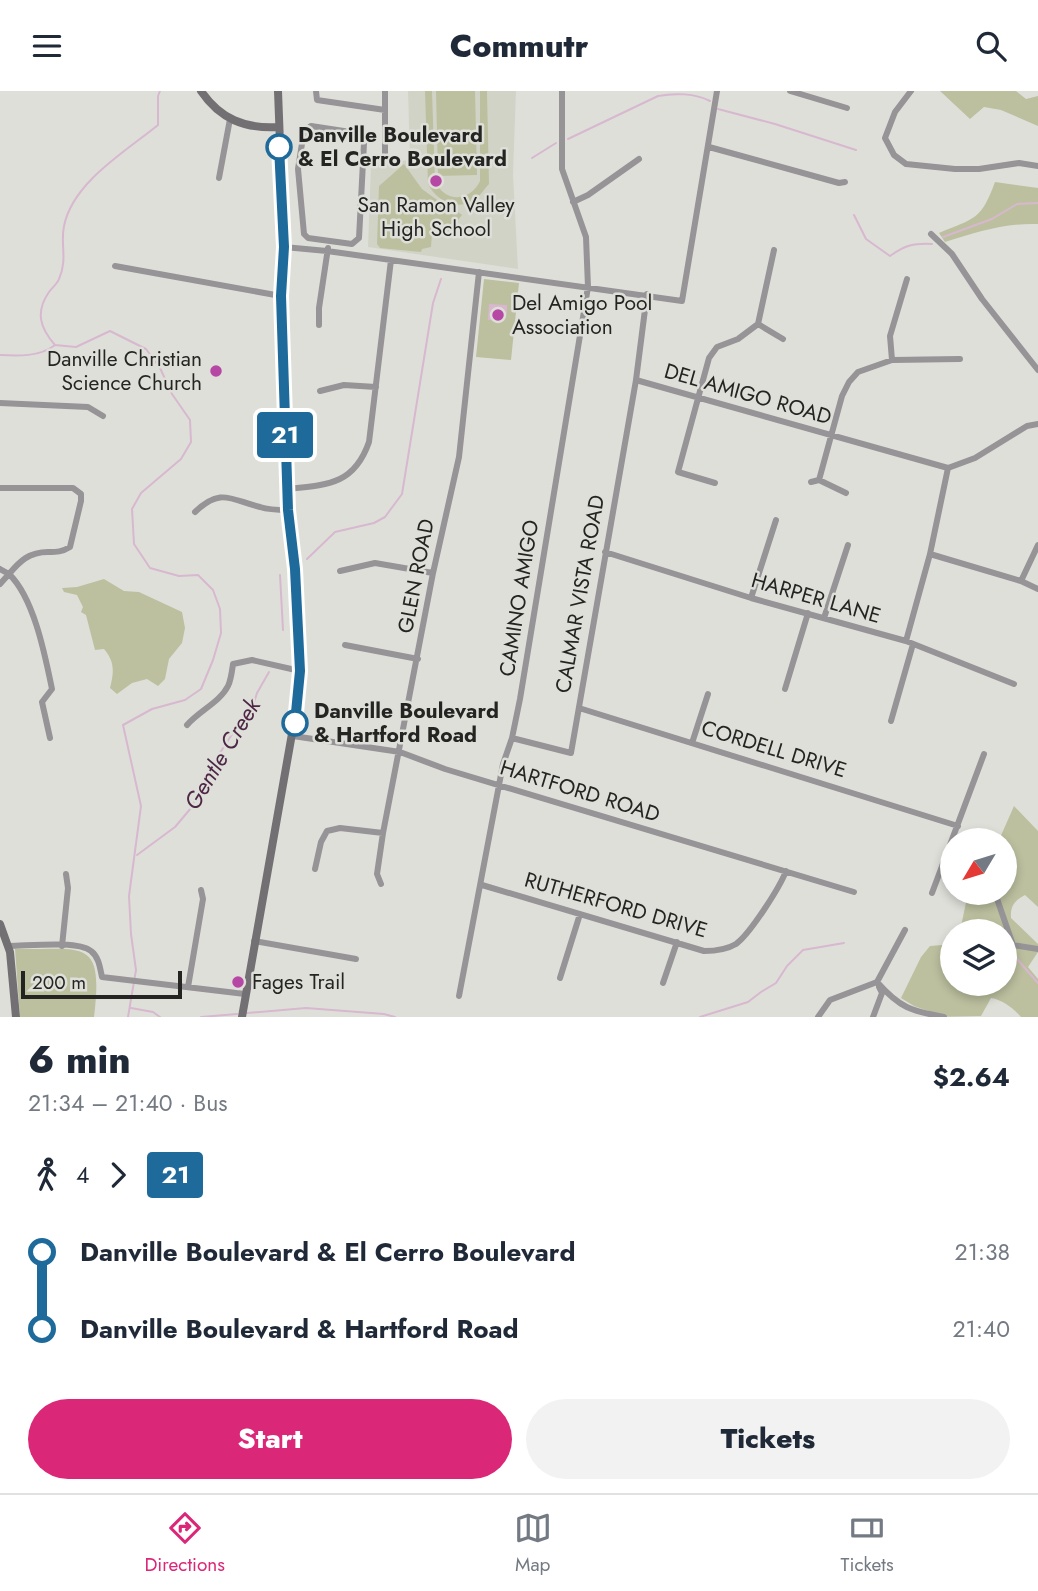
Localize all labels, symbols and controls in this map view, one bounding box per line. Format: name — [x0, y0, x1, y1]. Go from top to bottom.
text: Commutr — [450, 23, 588, 69]
icon: menu — [28, 27, 66, 65]
icon: search — [972, 27, 1010, 65]
place label: Danville Boulevard & El Cerro Boulevard — [298, 120, 507, 174]
marker: Danville Boulevard & El Cerro Boulevard — [266, 134, 292, 160]
marker: San Ramon Valley High School — [428, 173, 444, 189]
place label: San Ramon Valley High School — [357, 190, 515, 244]
place label: Del Amigo Pool Association — [512, 288, 652, 342]
marker: Del Amigo Pool Association — [490, 307, 506, 323]
place label: Danville Christian Science Church — [47, 344, 202, 398]
street label: DEL AMIGO ROAD — [661, 356, 835, 432]
marker: Danville Christian Science Church — [208, 363, 224, 379]
line badge: 21 — [254, 412, 316, 458]
text: 21 — [271, 417, 299, 452]
street label: CALMAR VISTA ROAD — [548, 493, 612, 695]
street label: GLEN ROAD — [390, 516, 442, 636]
street label: CAMINO AMIGO — [492, 518, 546, 678]
street label: HARPER LANE — [748, 565, 884, 631]
water label: Gentle Creek — [175, 691, 269, 816]
place label: Danville Boulevard & Hartford Road — [314, 696, 499, 750]
marker: Danville Boulevard & Hartford Road — [282, 710, 308, 736]
street label: CORDELL DRIVE — [698, 713, 850, 785]
street label: HARTFORD ROAD — [496, 752, 664, 830]
north arrow — [940, 828, 1017, 905]
map controls — [940, 828, 1017, 996]
street label: RUTHERFORD DRIVE — [521, 865, 711, 945]
button: layers — [940, 919, 1017, 996]
place label: Fages Trail — [252, 967, 345, 997]
scale bar — [21, 968, 182, 1000]
text: 200 m — [32, 969, 86, 996]
marker: Fages Trail — [230, 974, 246, 990]
text: 6 min — [28, 1032, 131, 1087]
text: $2.64 — [933, 1058, 1010, 1096]
text: 21:34 – 21:40 · Bus — [28, 1086, 228, 1120]
icon: walk — [28, 1156, 66, 1194]
icon: forward — [99, 1156, 137, 1194]
text: 21 — [161, 1157, 189, 1192]
text: 4 — [76, 1158, 89, 1192]
text: Danville Boulevard & El Cerro Boulevard — [80, 1233, 575, 1271]
text: 21:38 — [955, 1235, 1010, 1269]
text: Danville Boulevard & Hartford Road — [80, 1310, 519, 1348]
text: 21:40 — [952, 1312, 1010, 1346]
button: Start — [28, 1399, 512, 1479]
button: Tickets — [526, 1399, 1010, 1479]
tab: Directions — [144, 1509, 225, 1578]
tab: Map — [514, 1509, 552, 1578]
tab: Tickets — [841, 1509, 894, 1578]

